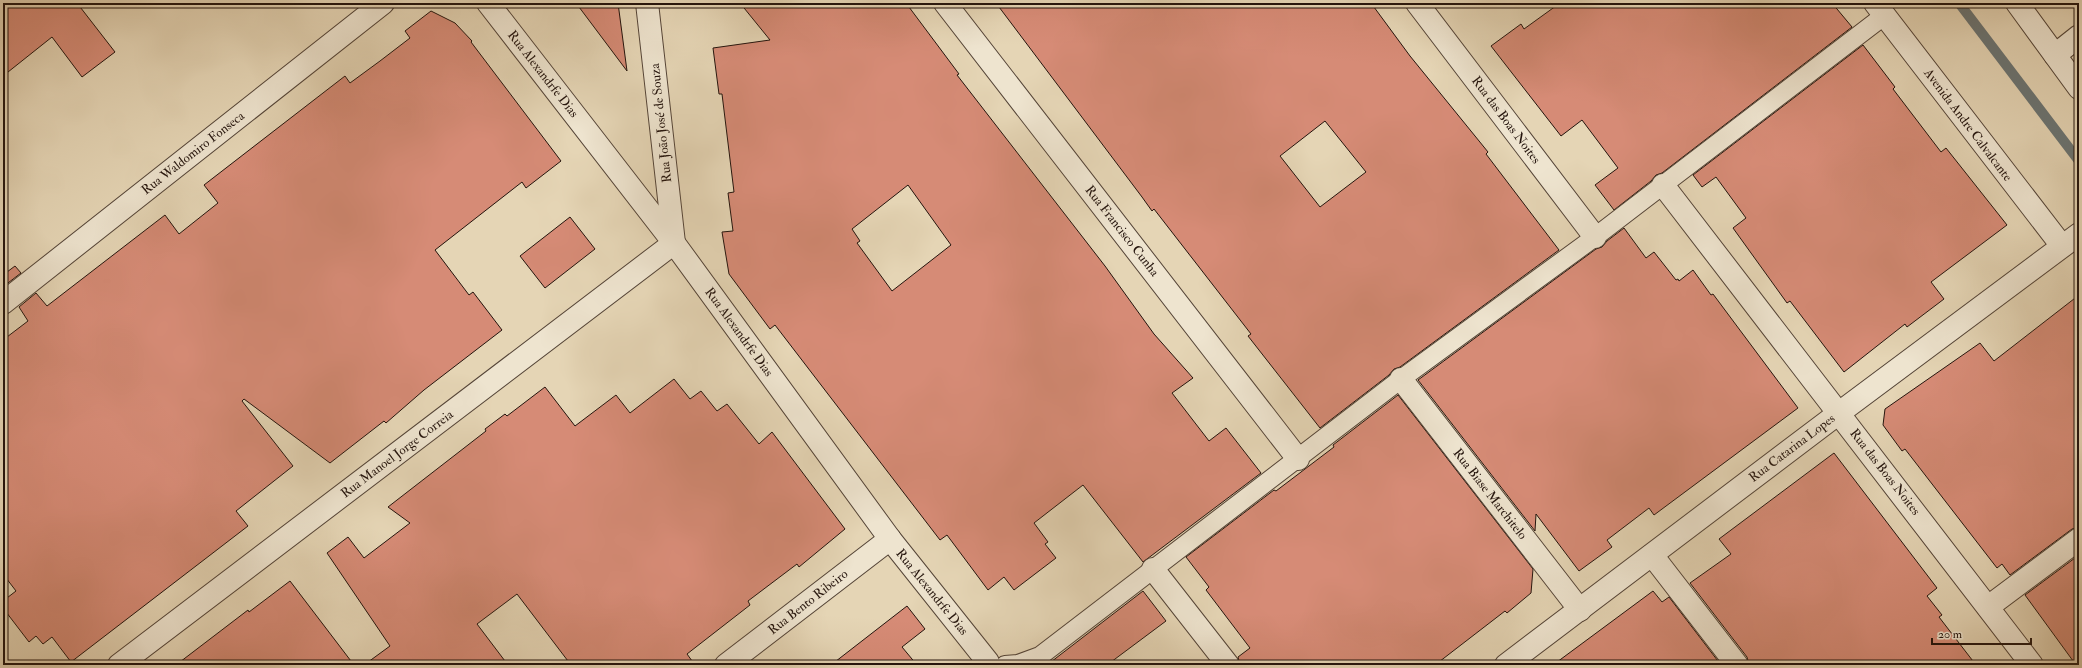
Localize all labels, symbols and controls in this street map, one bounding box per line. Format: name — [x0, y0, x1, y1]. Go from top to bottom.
street label: Rua Alexandrfe Dias — [504, 27, 582, 121]
street label: Rua João José de Souza — [647, 62, 675, 183]
street label: Avenida Andre Calvalcante — [1920, 65, 2016, 185]
street label: Rua das Boas Noites — [1468, 73, 1544, 167]
street label: Rua Waldomiro Fonseca — [138, 108, 248, 198]
street label: Rua Francisco Cunha — [1082, 182, 1163, 280]
street label: Rua Alexandrfe Dias — [701, 284, 777, 380]
street label: Rua Manoel Jorge Correia — [338, 406, 457, 501]
street label: Rua Catarina Lopes — [1746, 410, 1839, 486]
street label: Rua das Boas Noites — [1846, 426, 1924, 519]
street label: Rua Biase Marchitelo — [1449, 445, 1531, 543]
street label: Rua Alexandrfe Dias — [892, 546, 972, 639]
street label: Rua Bento Ribeiro — [765, 566, 851, 638]
scale bar — [1932, 620, 2031, 646]
text: 20 m — [1938, 627, 1963, 642]

